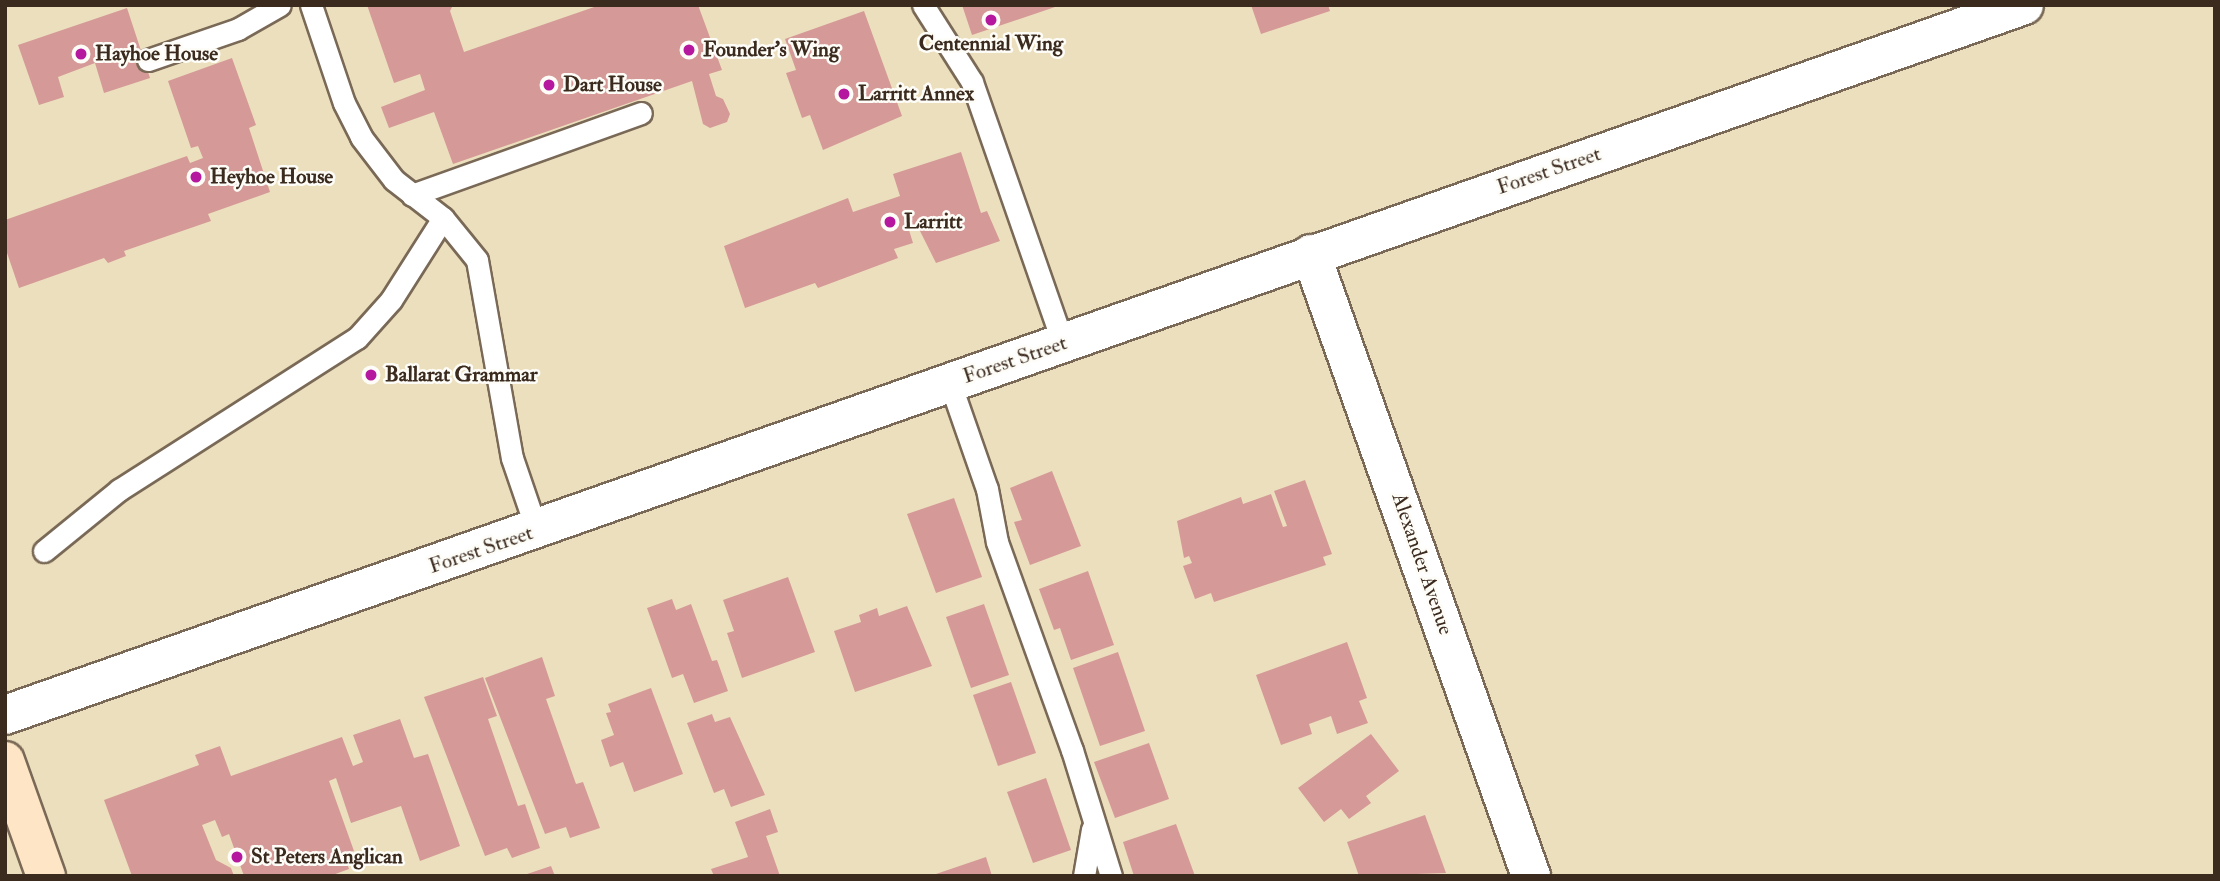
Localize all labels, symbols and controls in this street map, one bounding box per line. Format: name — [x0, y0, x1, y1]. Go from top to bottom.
marker: Centennial Wing — [983, 12, 999, 28]
place label: Centennial Wing — [919, 31, 1063, 57]
place label: Founder's Wing — [703, 37, 839, 63]
place label: Hayhoe House — [95, 41, 218, 67]
marker: Founder's Wing — [681, 42, 697, 58]
marker: Hayhoe House — [73, 46, 89, 62]
place label: Dart House — [563, 72, 662, 98]
marker: Dart House — [541, 77, 557, 93]
place label: Larritt Annex — [858, 81, 974, 107]
marker: Larritt Annex — [836, 86, 852, 102]
street label: Forest Street — [1494, 141, 1604, 201]
place label: Heyhoe House — [210, 164, 333, 190]
marker: Heyhoe House — [188, 169, 204, 185]
place label: Larritt — [904, 209, 963, 235]
marker: Larritt — [882, 214, 898, 230]
street label: Forest Street — [960, 330, 1070, 390]
place label: Ballarat Grammar — [385, 362, 538, 388]
marker: Ballarat Grammar — [363, 367, 379, 383]
street label: Alexander Avenue — [1386, 490, 1458, 638]
street label: Forest Street — [426, 520, 536, 580]
place label: St Peters Anglican — [251, 844, 403, 870]
marker: St Peters Anglican — [229, 849, 245, 865]

